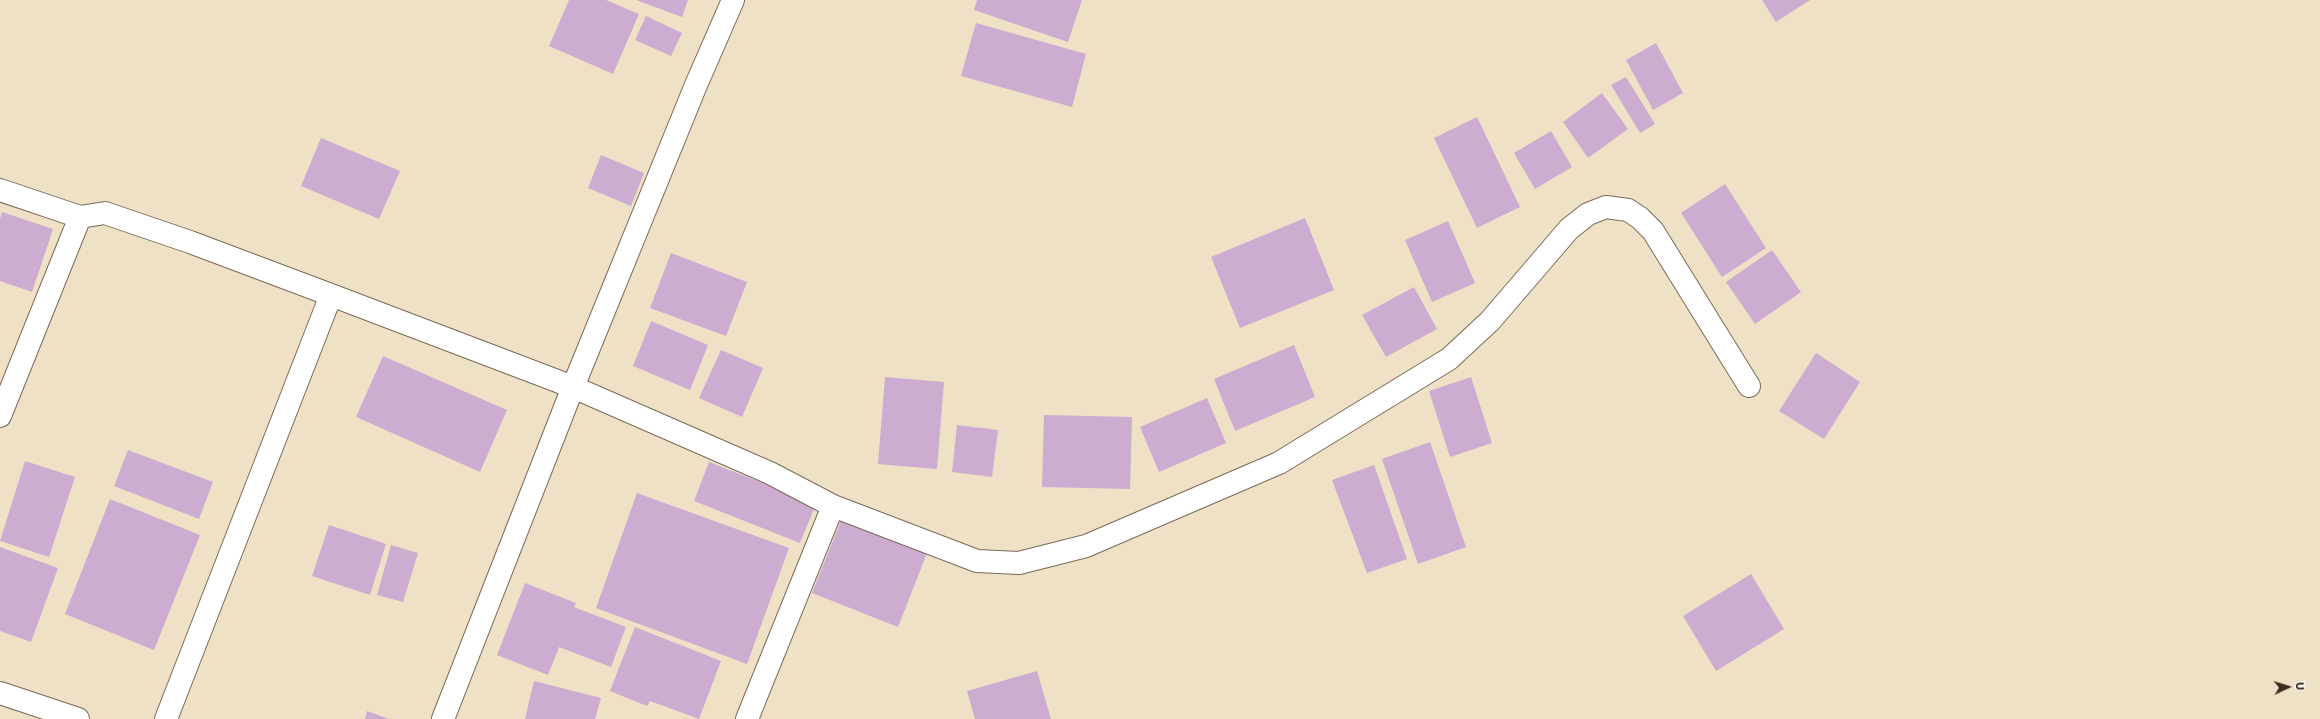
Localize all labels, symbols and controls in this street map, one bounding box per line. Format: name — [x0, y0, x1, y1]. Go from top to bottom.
north arrow — [2268, 667, 2308, 707]
text: U — [2292, 681, 2309, 691]

